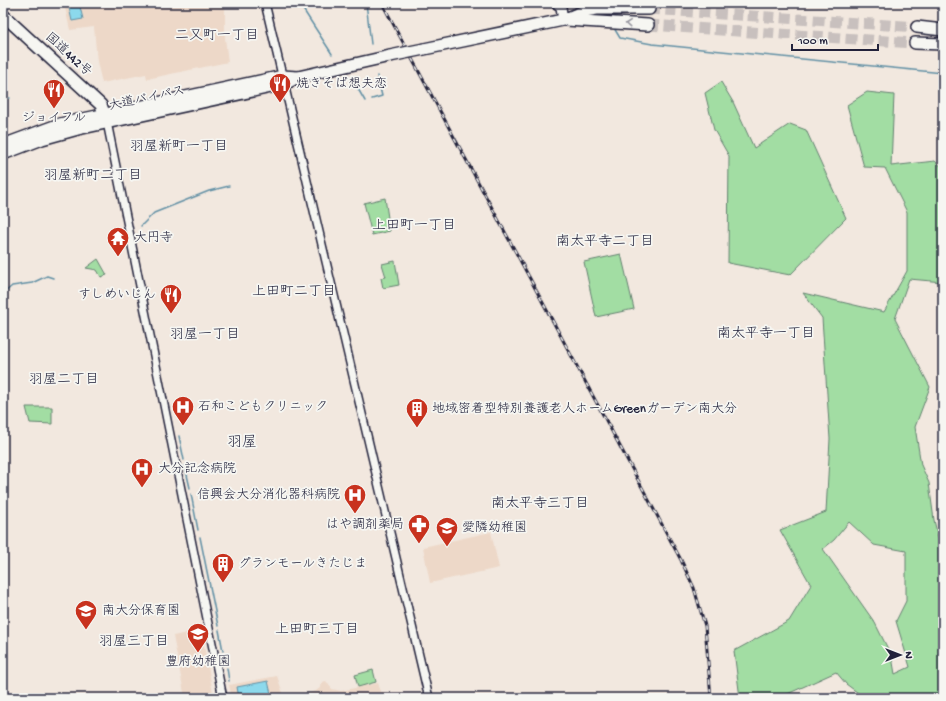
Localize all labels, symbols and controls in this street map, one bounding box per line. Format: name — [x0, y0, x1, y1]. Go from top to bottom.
one-way arrow — [625, 19, 631, 28]
scale bar — [792, 26, 878, 52]
district label: 二又町一丁目 — [175, 28, 259, 45]
street label: 国道442号 — [42, 29, 95, 80]
text: 100 m — [797, 35, 828, 49]
restaurant icon: 焼きそば想夫恋 — [267, 71, 293, 104]
restaurant icon: ジョイフル — [41, 77, 67, 110]
place label: 焼きそば想夫恋 — [296, 77, 387, 92]
street label: 大道バイパス — [107, 83, 187, 114]
place label: ジョイフル — [22, 111, 86, 126]
district label: 羽屋新町一丁目 — [130, 139, 228, 156]
district label: 羽屋新町二丁目 — [44, 168, 142, 185]
district label: 上田町一丁目 — [372, 218, 456, 235]
temple icon: 大円寺 — [105, 225, 131, 258]
place label: 大円寺 — [134, 230, 173, 246]
district label: 南太平寺二丁目 — [556, 234, 654, 251]
restaurant icon: すしめいじん — [158, 282, 184, 315]
district label: 上田町二丁目 — [252, 284, 336, 301]
place label: すしめいじん — [78, 288, 156, 303]
district label: 南太平寺一丁目 — [717, 326, 815, 343]
district label: 羽屋一丁目 — [170, 327, 240, 344]
district label: 羽屋二丁目 — [29, 372, 99, 389]
hospital icon: 石和こどもクリニック — [170, 394, 196, 427]
building icon: 地域密着型特別養護老人ホームGreenガーデン南大分 — [404, 396, 430, 429]
place label: 石和こどもクリニック — [198, 400, 328, 415]
place label: 地域密着型特別養護老人ホームGreenガーデン南大分 — [432, 401, 737, 417]
district label: 羽屋 — [227, 434, 257, 452]
hospital icon: 大分記念病院 — [129, 456, 155, 489]
place label: 大分記念病院 — [158, 461, 236, 477]
hospital icon: 信興会大分消化器科病院 — [342, 482, 368, 515]
place label: 信興会大分消化器科病院 — [197, 487, 340, 503]
district label: 南太平寺三丁目 — [491, 496, 589, 513]
pharmacy icon: はや調剤薬局 — [406, 512, 432, 545]
school or university icon: 愛隣幼稚園 — [434, 515, 460, 548]
place label: はや調剤薬局 — [326, 517, 404, 533]
place label: 愛隣幼稚園 — [462, 520, 527, 536]
building icon: グランモールきたじま — [210, 551, 236, 584]
place label: グランモールきたじま — [238, 557, 367, 572]
school or university icon: 南大分保育園 — [73, 598, 99, 631]
place label: 南大分保育園 — [102, 603, 180, 619]
school or university icon: 豊府幼稚園 — [185, 621, 211, 654]
district label: 上田町三丁目 — [275, 622, 359, 639]
district label: 羽屋三丁目 — [99, 634, 169, 651]
north arrow — [880, 635, 920, 675]
text: N — [902, 651, 914, 659]
place label: 豊府幼稚園 — [165, 654, 231, 670]

